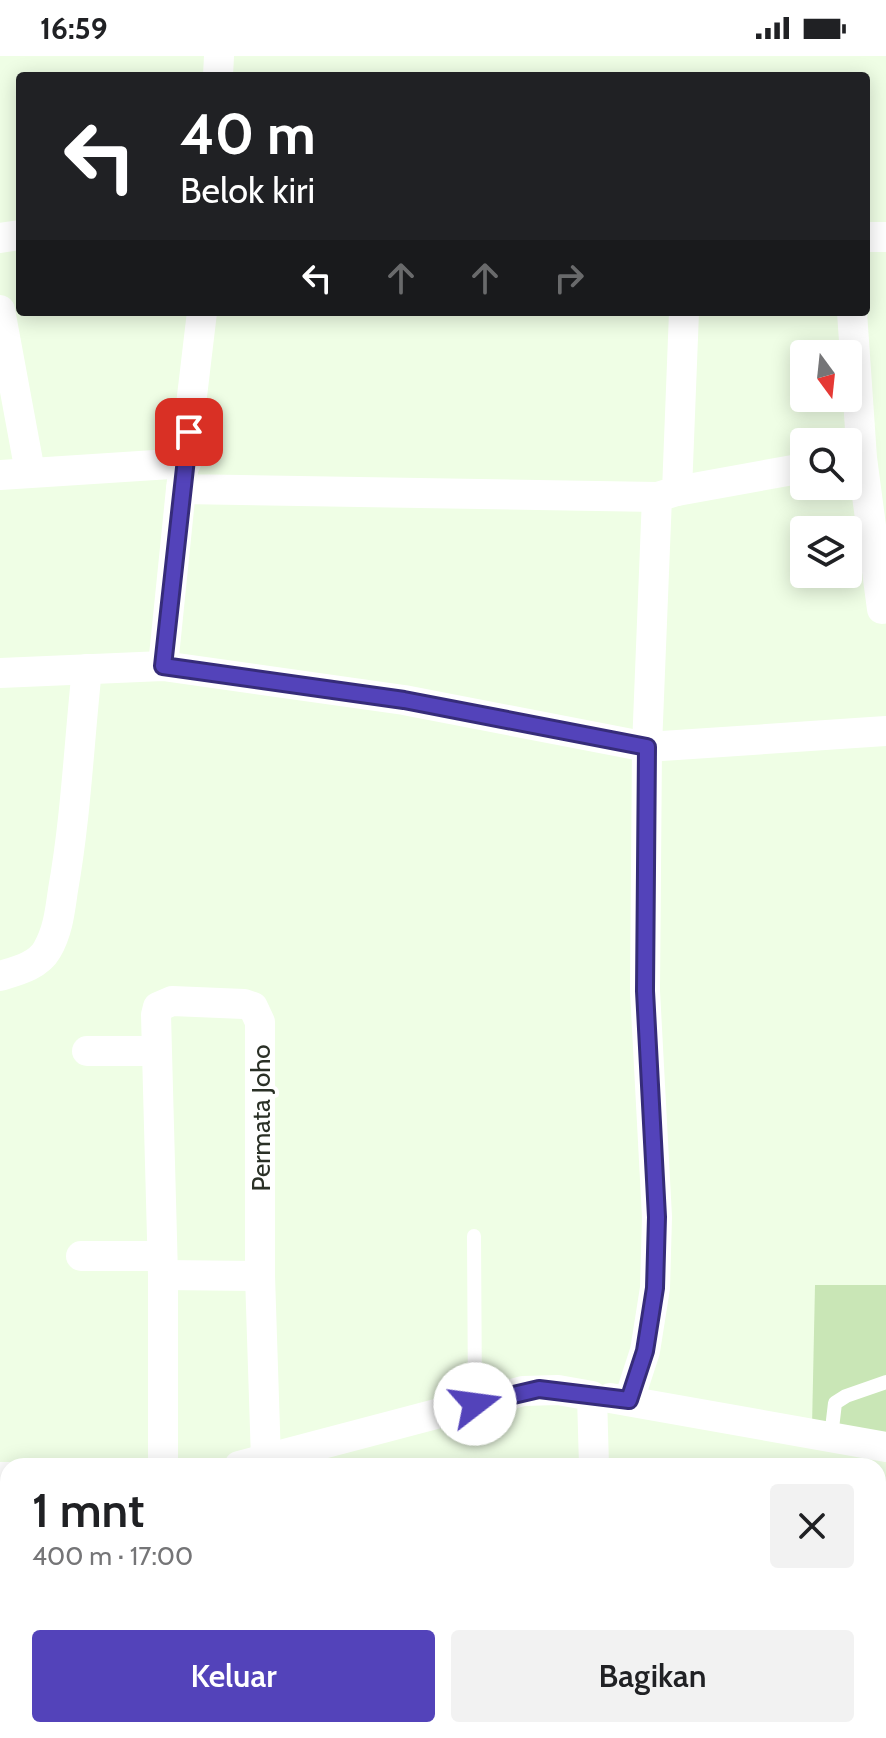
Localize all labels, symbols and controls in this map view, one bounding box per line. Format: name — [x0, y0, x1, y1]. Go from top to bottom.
text: 16:59 — [40, 10, 108, 47]
text: 40 m — [180, 100, 316, 168]
icon: left — [48, 104, 152, 208]
text: Belok kiri — [180, 168, 315, 212]
icon: left — [295, 256, 339, 300]
icon: ahead — [379, 256, 423, 300]
icon: ahead — [463, 256, 507, 300]
icon: right — [547, 256, 591, 300]
north arrow — [790, 340, 862, 412]
map controls — [790, 340, 862, 588]
pin — [155, 398, 223, 466]
icon: arrive — [167, 410, 211, 454]
button: search — [790, 428, 862, 500]
button: layers — [790, 516, 862, 588]
street label: Permata Joho — [245, 1044, 277, 1192]
position arrow — [433, 1362, 517, 1446]
text: 1 mnt — [32, 1481, 144, 1539]
button: close — [770, 1484, 854, 1568]
text: 400 m · 17:00 — [32, 1540, 193, 1572]
button: Keluar — [32, 1630, 435, 1722]
button: Bagikan — [451, 1630, 854, 1722]

